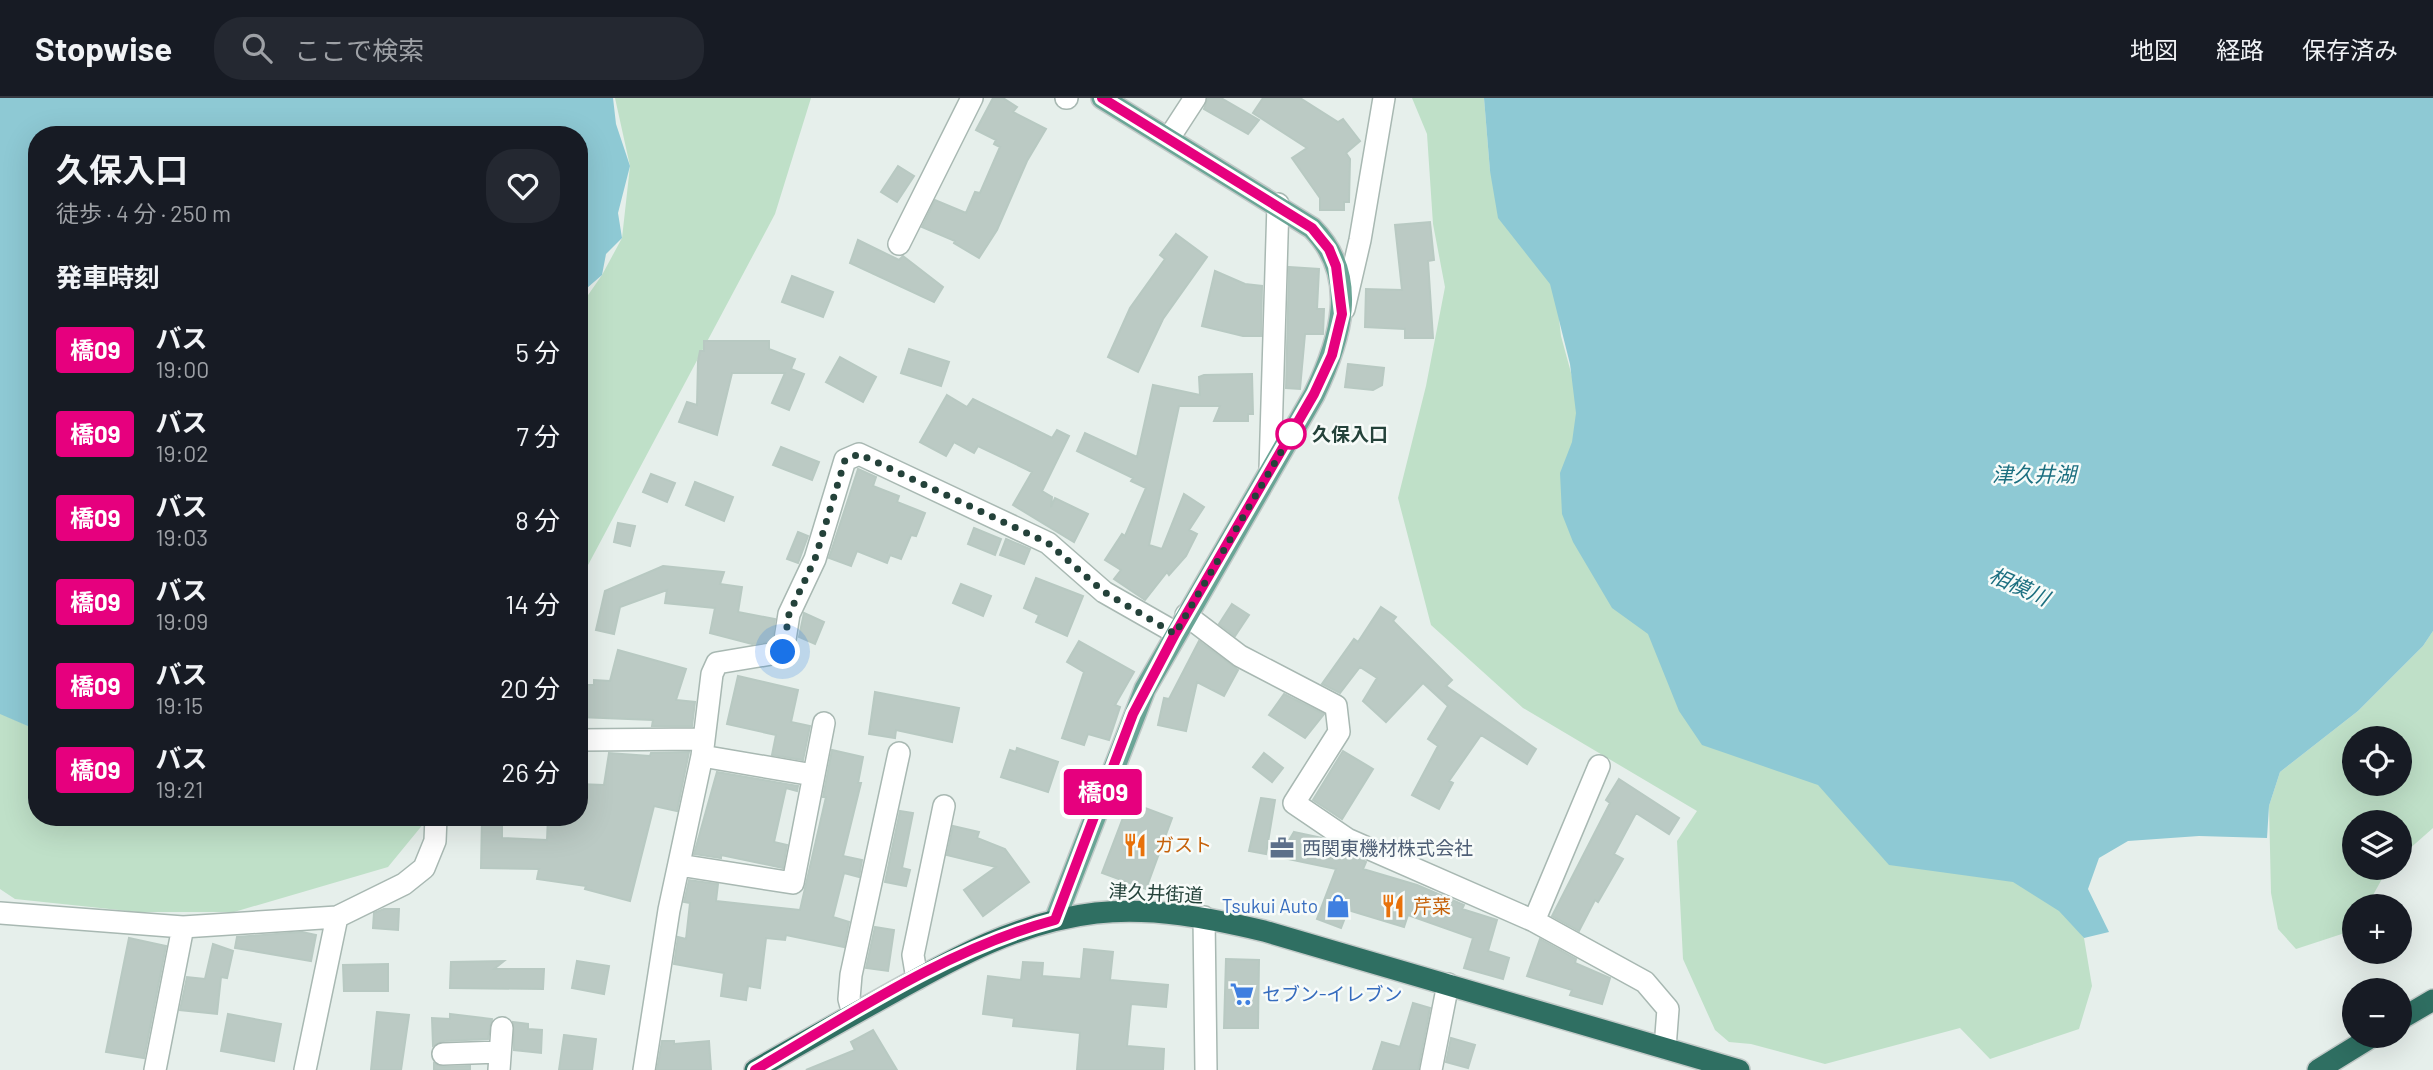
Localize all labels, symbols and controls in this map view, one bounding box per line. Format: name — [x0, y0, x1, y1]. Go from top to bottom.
search box — [214, 17, 704, 80]
text: Stopwise — [35, 28, 172, 68]
icon: search — [238, 29, 276, 67]
text: ここで検索 — [294, 34, 424, 65]
text: 地図 — [2130, 35, 2178, 64]
text: 経路 — [2216, 35, 2264, 64]
text: 保存済み — [2302, 35, 2398, 64]
text: 久保入口 — [56, 149, 188, 189]
button: heart — [486, 149, 560, 223]
text: 徒歩 · 4 分 · 250 m — [56, 199, 231, 227]
text: 発車時刻 — [56, 261, 160, 292]
text: バス — [155, 322, 207, 353]
text: 橋09 — [70, 335, 120, 364]
text: 5 分 — [515, 336, 560, 367]
text: 19:00 — [155, 355, 209, 383]
text: バス — [155, 406, 207, 437]
text: 橋09 — [70, 419, 120, 448]
marker: 久保入口 — [1276, 419, 1306, 449]
text: 7 分 — [517, 420, 560, 451]
place label: 久保入口 — [1312, 422, 1388, 445]
text: 19:02 — [155, 439, 209, 467]
water label: 津久井湖 — [1992, 461, 2079, 486]
text: バス — [155, 490, 207, 521]
text: 橋09 — [70, 503, 120, 532]
text: 8 分 — [515, 504, 560, 535]
text: 19:03 — [155, 523, 208, 551]
water label: 相模川 — [1986, 561, 2055, 611]
text: バス — [155, 574, 207, 605]
text: 橋09 — [70, 587, 120, 616]
text: 14 分 — [505, 588, 560, 619]
text: 19:09 — [155, 607, 208, 635]
your location — [765, 634, 800, 669]
text: バス — [155, 658, 207, 689]
text: 橋09 — [70, 671, 120, 700]
text: 20 分 — [500, 672, 560, 703]
text: 19:15 — [155, 691, 203, 719]
map controls — [2342, 726, 2412, 1048]
button: locate — [2342, 726, 2412, 796]
text: バス — [155, 742, 207, 773]
text: 橋09 — [70, 755, 120, 784]
text: 26 分 — [501, 756, 560, 787]
line badge: 橋09 — [1063, 769, 1143, 815]
text: 19:21 — [155, 775, 203, 803]
text: 橋09 — [1078, 777, 1128, 806]
button: layers — [2342, 810, 2412, 880]
restaurant icon: ガスト — [1121, 831, 1149, 859]
place label: ガスト — [1155, 833, 1212, 856]
office icon: 西関東機材株式会社 — [1268, 834, 1296, 862]
place label: 西関東機材株式会社 — [1302, 836, 1473, 859]
street label: 津久井街道 — [1108, 879, 1204, 906]
shop icon: Tsukui Auto — [1324, 892, 1352, 920]
restaurant icon: 芹菜 — [1379, 892, 1407, 920]
place label: Tsukui Auto — [1222, 894, 1318, 917]
place label: 芹菜 — [1413, 894, 1451, 917]
button: + — [2342, 894, 2412, 964]
button: − — [2342, 978, 2412, 1048]
supermarket icon: セブン-イレブン — [1228, 980, 1256, 1008]
place label: セブン-イレブン — [1262, 982, 1403, 1005]

